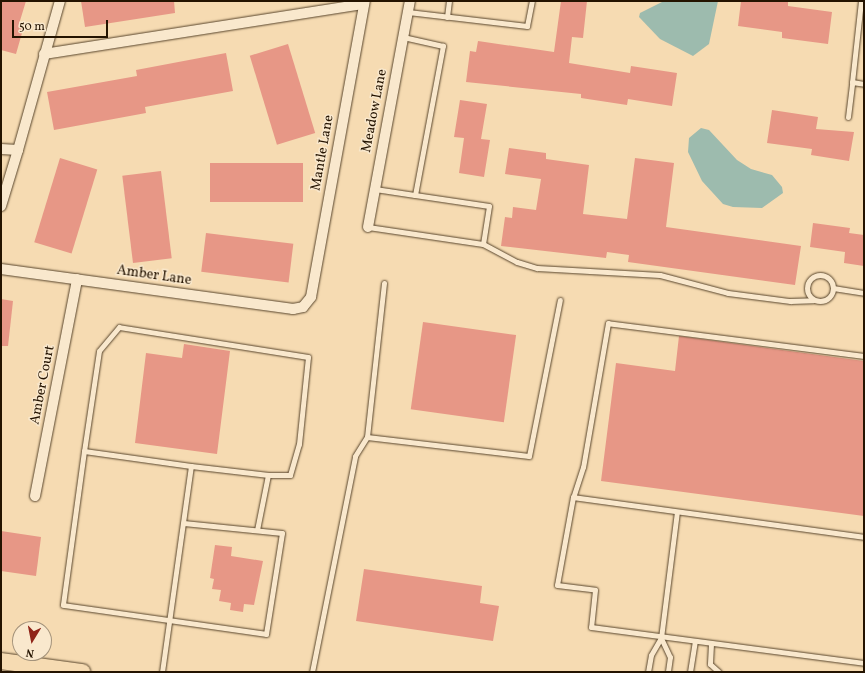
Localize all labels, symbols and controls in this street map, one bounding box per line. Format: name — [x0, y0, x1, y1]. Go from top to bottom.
scale bar — [14, 12, 110, 38]
text: 50 m — [19, 19, 45, 35]
street label: Meadow Lane — [359, 68, 391, 154]
street label: Mantle Lane — [308, 114, 338, 192]
street label: Amber Lane — [116, 262, 192, 290]
street label: Amber Court — [27, 344, 59, 426]
north arrow — [12, 621, 52, 661]
text: N — [25, 644, 35, 660]

